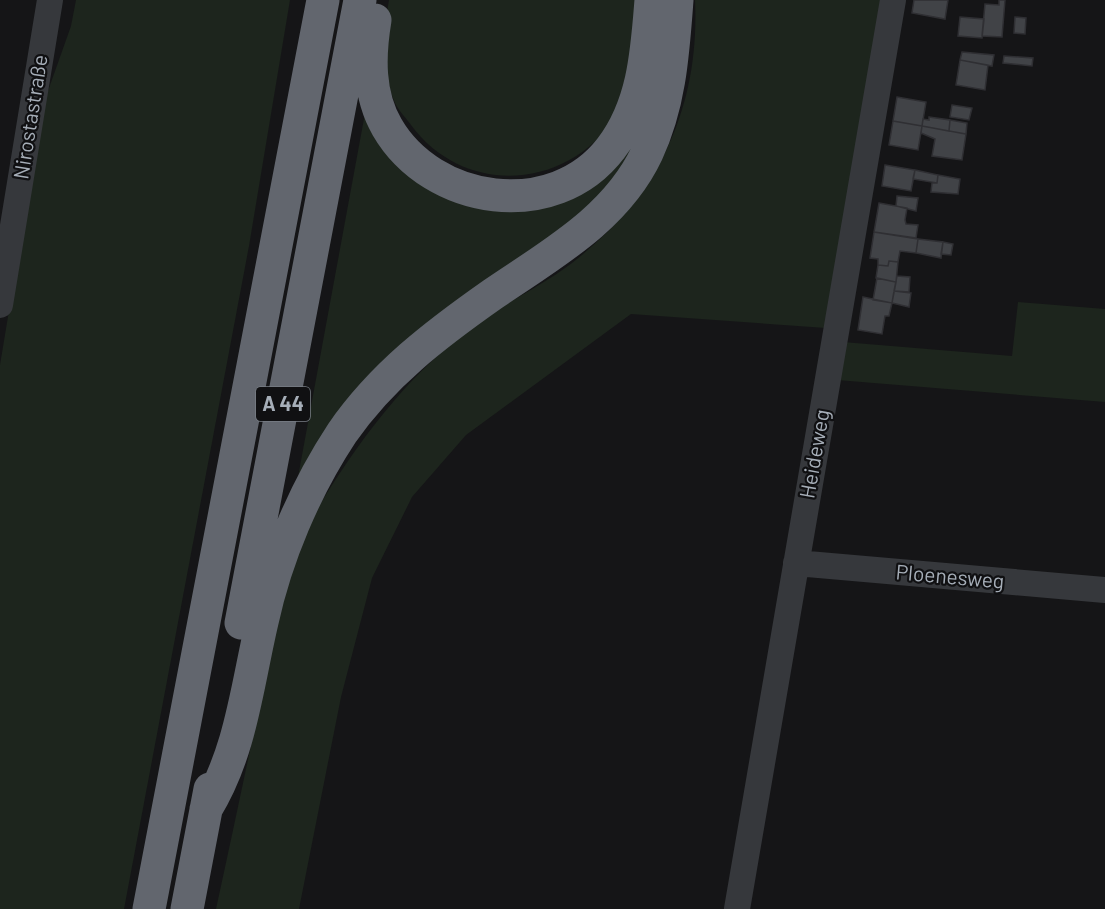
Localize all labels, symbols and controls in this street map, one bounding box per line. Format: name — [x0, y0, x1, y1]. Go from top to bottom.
street label: Nirostastraße — [7, 53, 52, 181]
road number: A 44 — [256, 387, 310, 421]
street label: Heideweg — [793, 407, 834, 500]
street label: Ploenesweg — [895, 558, 1005, 593]

